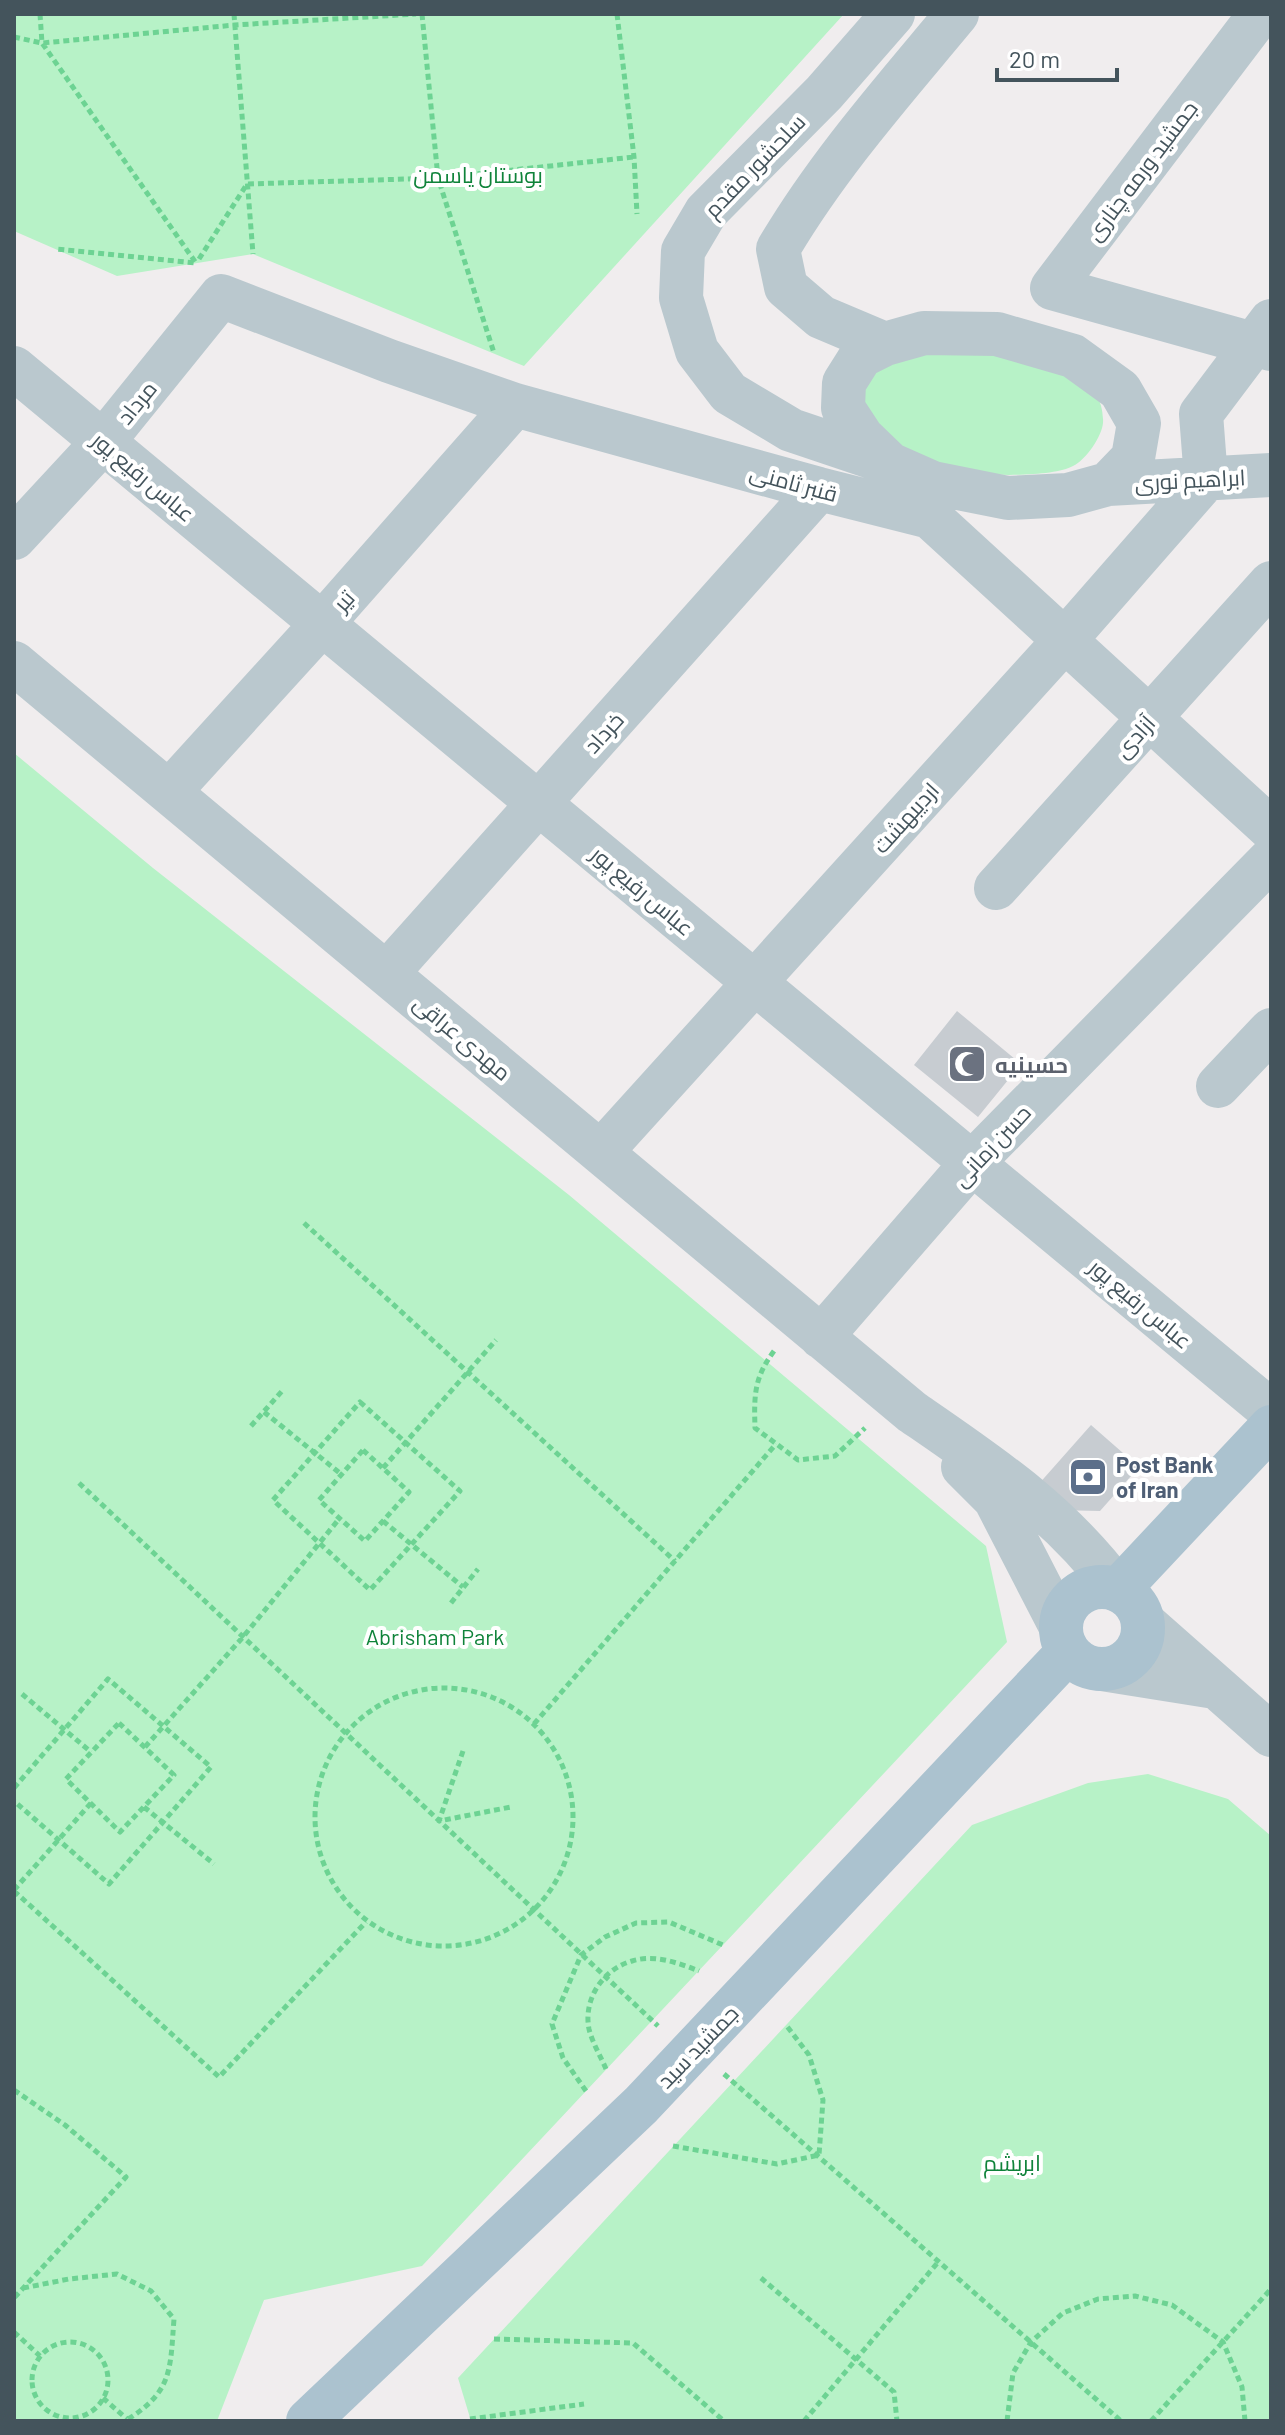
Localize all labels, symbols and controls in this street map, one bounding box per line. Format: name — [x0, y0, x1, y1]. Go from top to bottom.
scale bar — [997, 32, 1117, 82]
text: 20 m — [1009, 44, 1060, 73]
street label: جمشید ورمه چناری — [1080, 95, 1204, 247]
street label: سلحشور مقدم — [698, 108, 813, 225]
park label: بوستان یاسمن — [413, 161, 543, 189]
street label: مرداد — [111, 375, 162, 429]
street label: عباس رفیع پور — [84, 424, 200, 529]
street label: قنبر ثامنی — [747, 458, 841, 508]
street label: ابراهیم نوری — [1134, 463, 1246, 499]
street label: تیر — [326, 584, 360, 618]
street label: خرداد — [578, 706, 629, 758]
street label: آزادی — [1108, 709, 1161, 763]
street label: اردیبهشت — [867, 776, 945, 859]
street label: عباس رفیع پور — [583, 838, 699, 943]
street label: مهدی عراقی — [408, 989, 517, 1087]
mosque icon: حسینیه — [946, 1043, 988, 1085]
place label: حسینیه — [995, 1051, 1068, 1078]
street label: حسن زمانی — [947, 1099, 1037, 1193]
street label: عباس رفیع پور — [1081, 1251, 1197, 1356]
place label: Post Bank of Iran — [1116, 1451, 1214, 1502]
bank icon: Post Bank of Iran — [1067, 1456, 1109, 1498]
park label: Abrisham Park — [366, 1623, 504, 1649]
street label: جمشید سید — [651, 1999, 743, 2093]
park label: ابریشم — [983, 2149, 1041, 2179]

